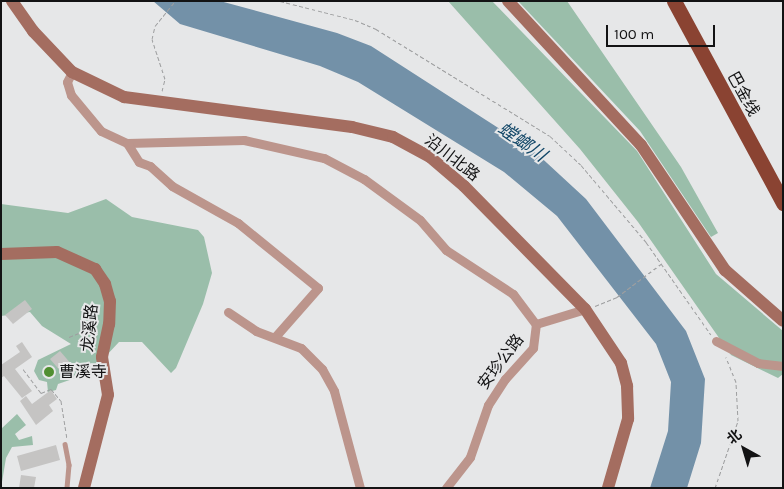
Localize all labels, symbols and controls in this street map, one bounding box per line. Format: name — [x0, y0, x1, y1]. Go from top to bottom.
scale bar — [609, 15, 718, 47]
text: 100 m — [614, 25, 654, 43]
street label: 巴金线 — [723, 68, 763, 120]
water label: 螳螂川 — [494, 118, 550, 166]
street label: 沿川北路 — [421, 131, 483, 185]
street label: 龙溪路 — [78, 303, 102, 353]
street label: 安珍公路 — [474, 331, 528, 393]
place label: 曹溪寺 — [59, 362, 107, 382]
marker: 曹溪寺 — [43, 366, 55, 378]
north arrow — [719, 424, 769, 474]
text: 北 — [723, 426, 745, 448]

